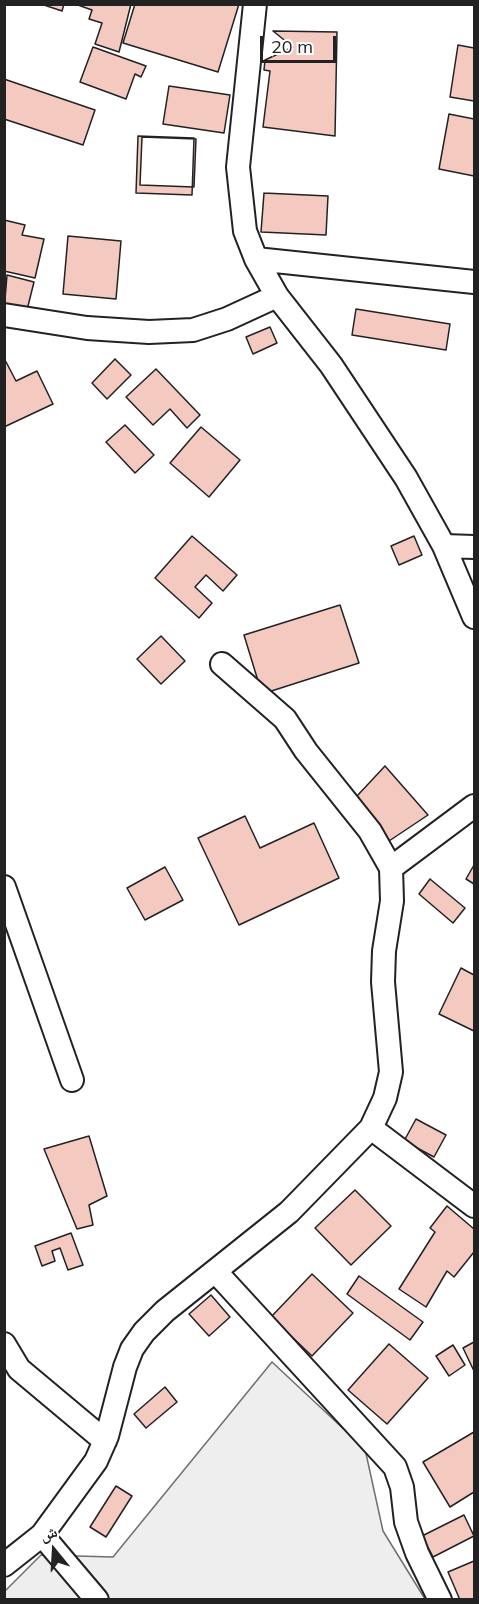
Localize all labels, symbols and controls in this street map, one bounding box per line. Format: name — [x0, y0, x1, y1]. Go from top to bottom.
scale bar — [263, 24, 340, 62]
text: 20 m — [271, 35, 313, 58]
north arrow — [24, 1520, 84, 1580]
text: ش — [37, 1521, 60, 1545]

